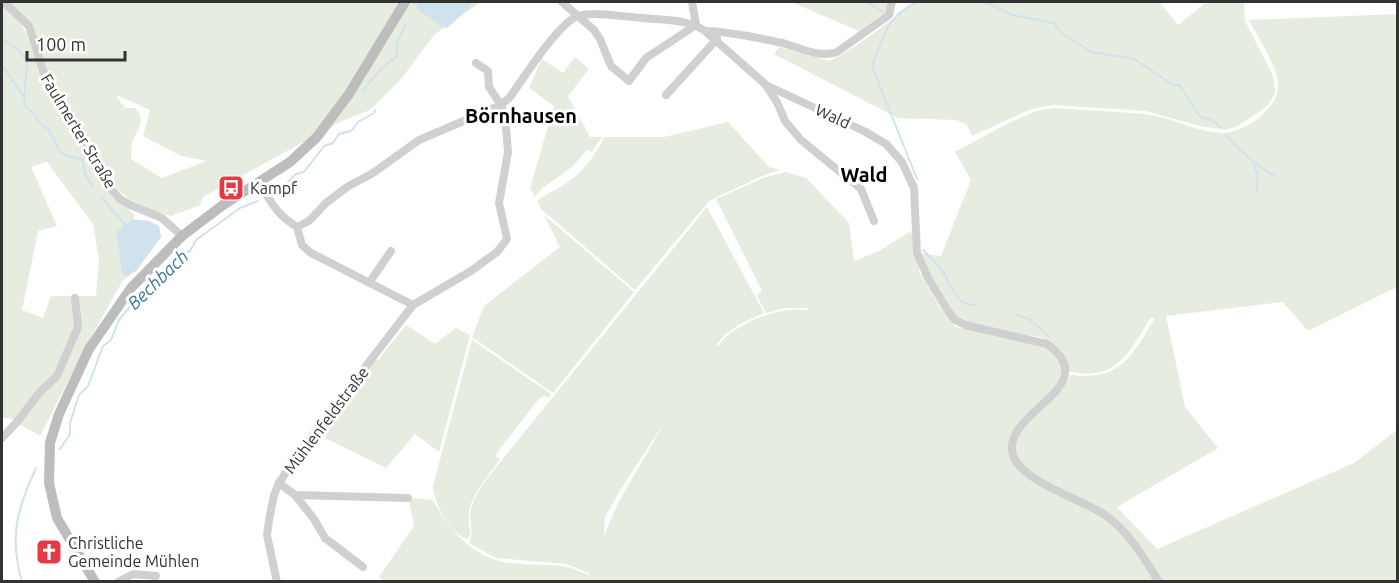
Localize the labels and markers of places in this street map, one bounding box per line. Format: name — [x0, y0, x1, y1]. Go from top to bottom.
bus stop icon: Kampf — [216, 173, 246, 203]
place label: Kampf — [250, 179, 298, 197]
place label: Christliche Gemeinde Mühlen — [68, 534, 199, 570]
church icon: Christliche Gemeinde Mühlen — [34, 537, 64, 567]

